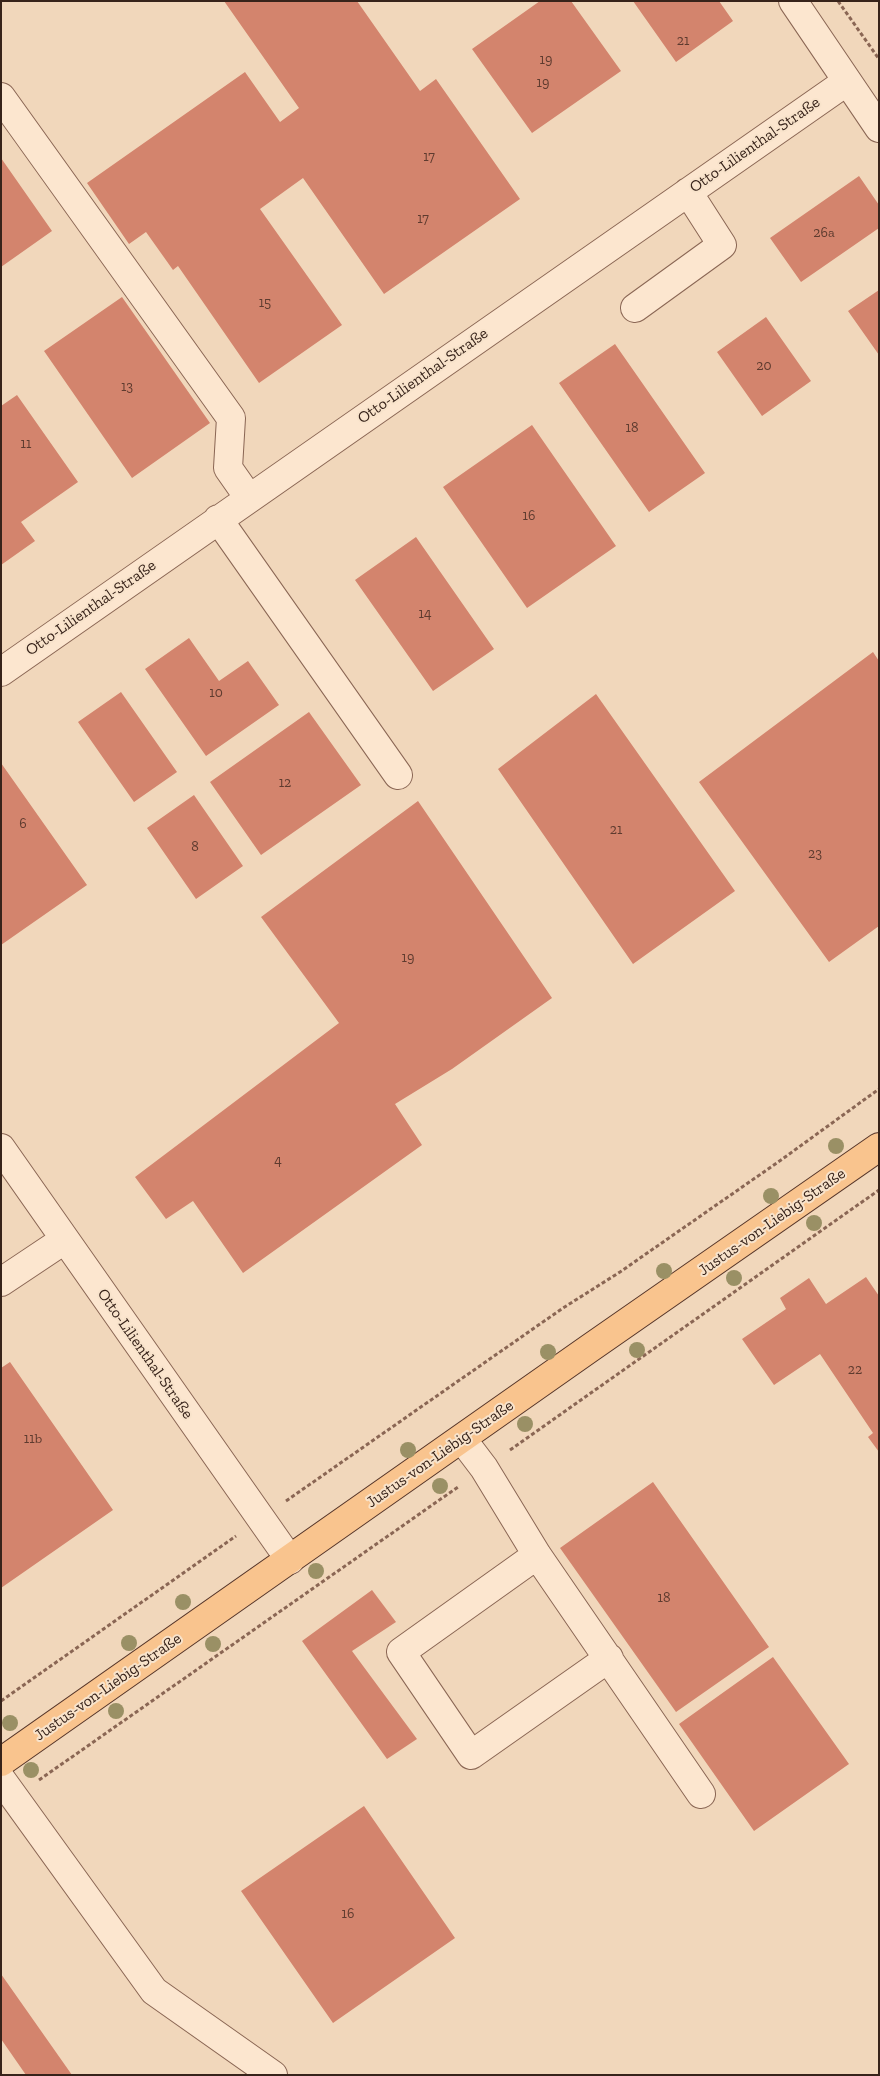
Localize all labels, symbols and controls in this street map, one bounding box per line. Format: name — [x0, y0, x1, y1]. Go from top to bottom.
house number: 21 — [677, 33, 689, 49]
house number: 19 — [540, 52, 552, 68]
house number: 19 — [537, 75, 549, 91]
street label: Otto-Lilienthal-Straße — [686, 93, 824, 197]
house number: 17 — [423, 149, 435, 165]
house number: 17 — [417, 211, 429, 227]
house number: 26a — [813, 225, 835, 241]
house number: 15 — [259, 295, 271, 311]
street label: Otto-Lilienthal-Straße — [354, 324, 492, 428]
house number: 20 — [756, 358, 772, 374]
house number: 13 — [121, 379, 133, 395]
house number: 18 — [626, 420, 638, 436]
house number: 11 — [21, 436, 31, 452]
house number: 16 — [523, 508, 535, 524]
street label: Otto-Lilienthal-Straße — [22, 556, 160, 660]
house number: 14 — [419, 606, 431, 622]
house number: 10 — [209, 685, 223, 701]
house number: 12 — [279, 775, 291, 791]
house number: 6 — [19, 816, 27, 832]
house number: 21 — [610, 822, 622, 838]
house number: 8 — [191, 839, 199, 855]
house number: 23 — [808, 846, 822, 862]
house number: 19 — [402, 950, 414, 966]
house number: 4 — [274, 1153, 282, 1169]
street label: Justus-von-Liebig-Straße — [695, 1164, 849, 1280]
street label: Otto-Lilienthal-Straße — [93, 1285, 197, 1423]
house number: 22 — [848, 1362, 862, 1378]
street label: Justus-von-Liebig-Straße — [363, 1396, 517, 1512]
house number: 11b — [24, 1431, 42, 1447]
house number: 18 — [658, 1590, 670, 1606]
street label: Justus-von-Liebig-Straße — [31, 1629, 185, 1745]
house number: 16 — [342, 1906, 354, 1922]

